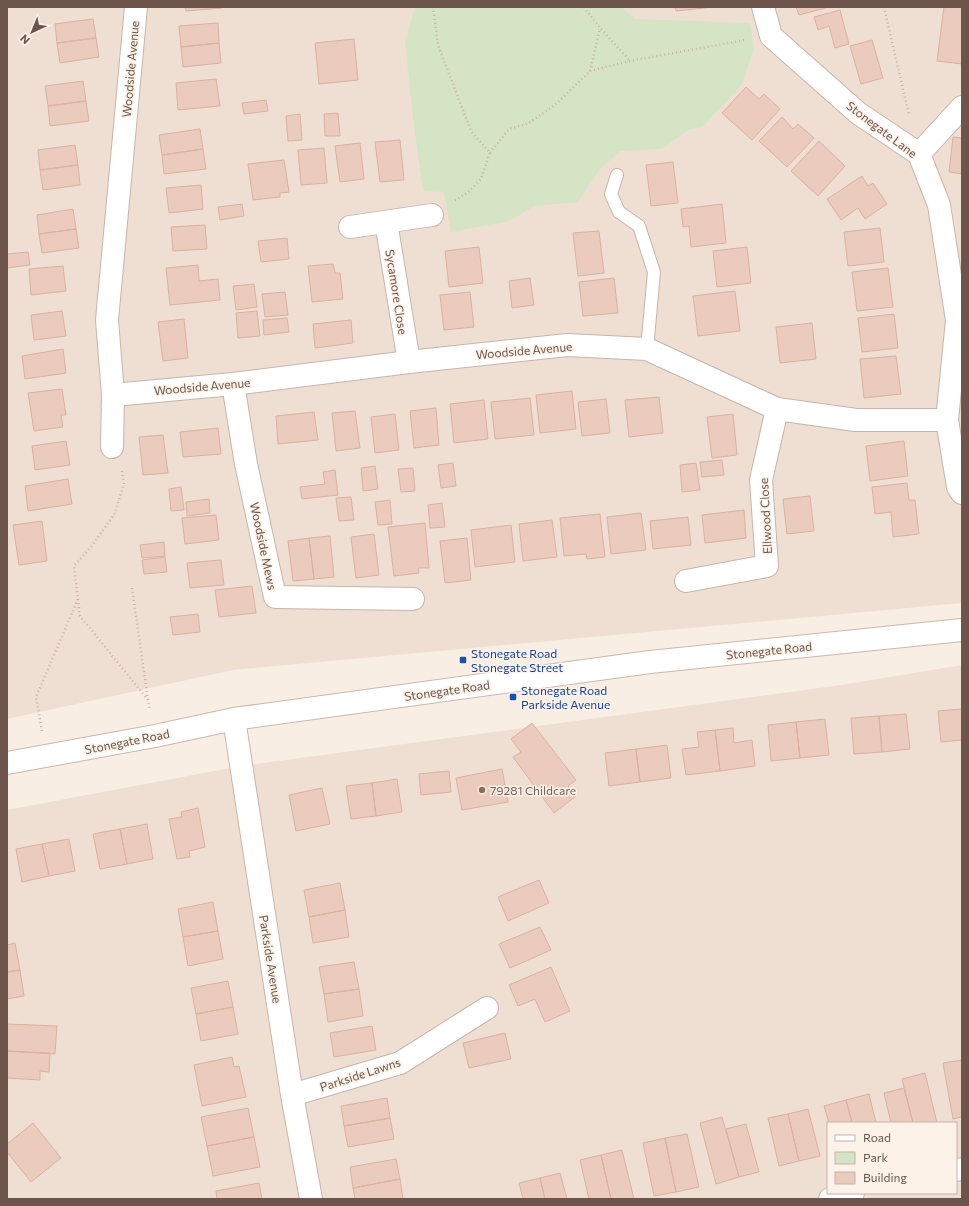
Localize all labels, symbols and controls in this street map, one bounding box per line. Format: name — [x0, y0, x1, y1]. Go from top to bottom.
north arrow — [12, 12, 52, 52]
street label: Woodside Avenue — [119, 20, 141, 118]
text: N — [17, 32, 32, 47]
street label: Stonegate Lane — [844, 98, 920, 160]
street label: Sycamore Close — [383, 248, 411, 336]
street label: Woodside Avenue — [475, 339, 573, 361]
street label: Woodside Avenue — [153, 375, 251, 397]
street label: Ellwood Close — [756, 478, 774, 554]
street label: Woodside Mews — [248, 501, 280, 591]
street label: Stonegate Road — [725, 639, 813, 661]
place label: Stonegate Road Stonegate Street — [471, 646, 563, 674]
marker: Stonegate Road Stonegate Street — [458, 655, 468, 665]
street label: Stonegate Road — [403, 677, 491, 703]
place label: Stonegate Road Parkside Avenue — [521, 683, 610, 711]
marker: Stonegate Road Parkside Avenue — [508, 692, 518, 702]
street label: Stonegate Road — [83, 726, 171, 756]
place label: 79281 Childcare — [490, 783, 576, 797]
marker: 79281 Childcare — [477, 785, 487, 795]
street label: Parkside Avenue — [257, 914, 285, 1004]
street label: Parkside Lawns — [318, 1054, 402, 1094]
legend — [827, 1122, 957, 1194]
text: Road — [863, 1130, 891, 1144]
text: Park — [863, 1150, 889, 1164]
text: Building — [863, 1170, 907, 1184]

